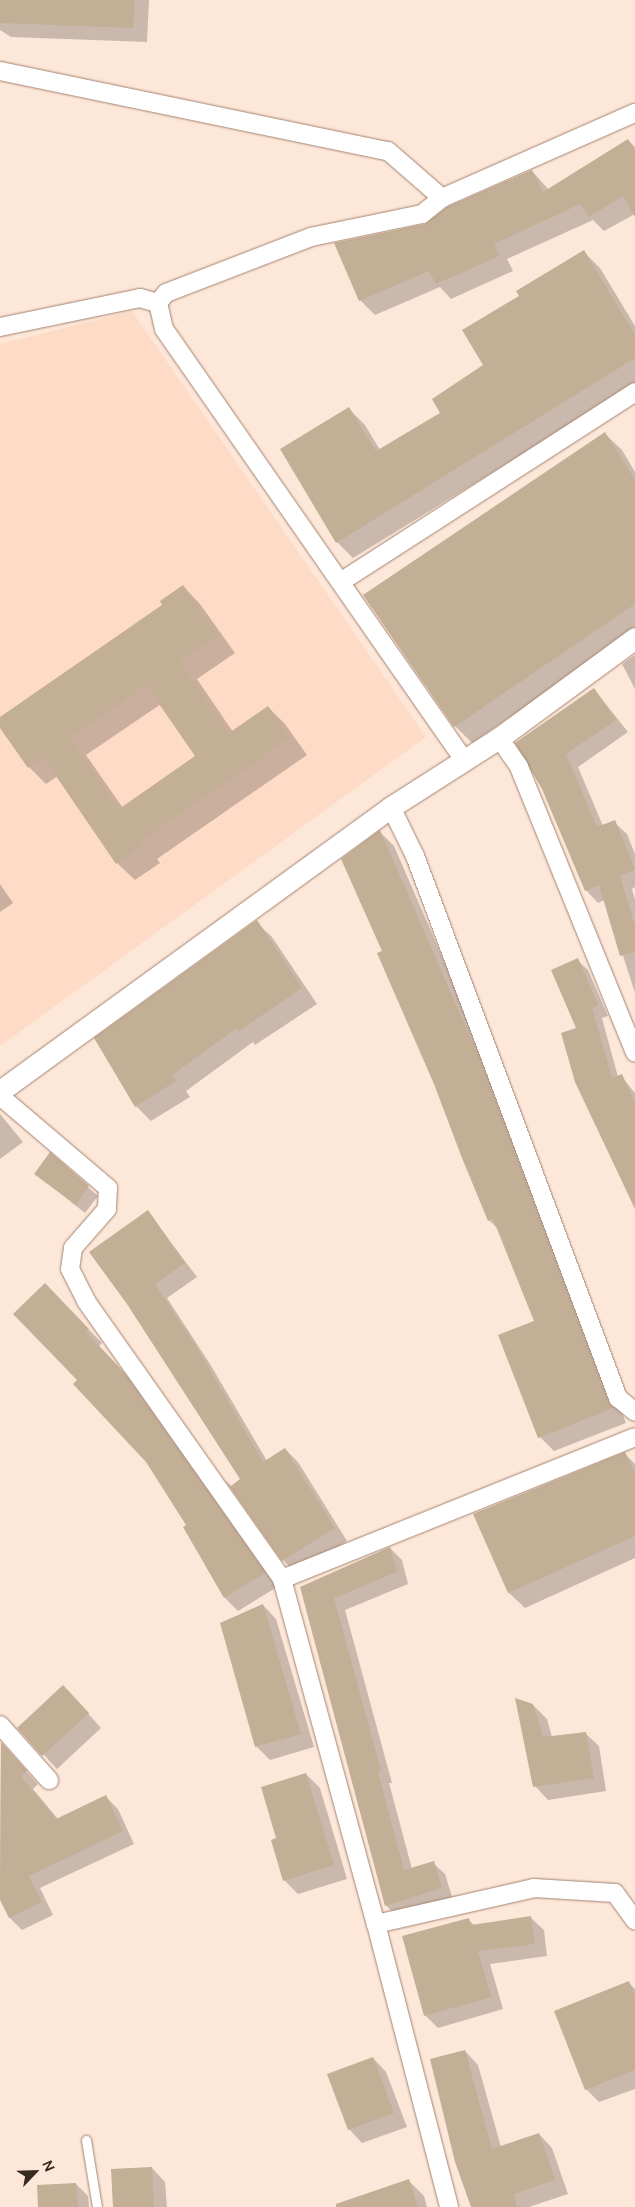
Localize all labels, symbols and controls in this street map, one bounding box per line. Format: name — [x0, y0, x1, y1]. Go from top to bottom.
north arrow — [10, 2147, 60, 2197]
text: N — [38, 2158, 59, 2174]

